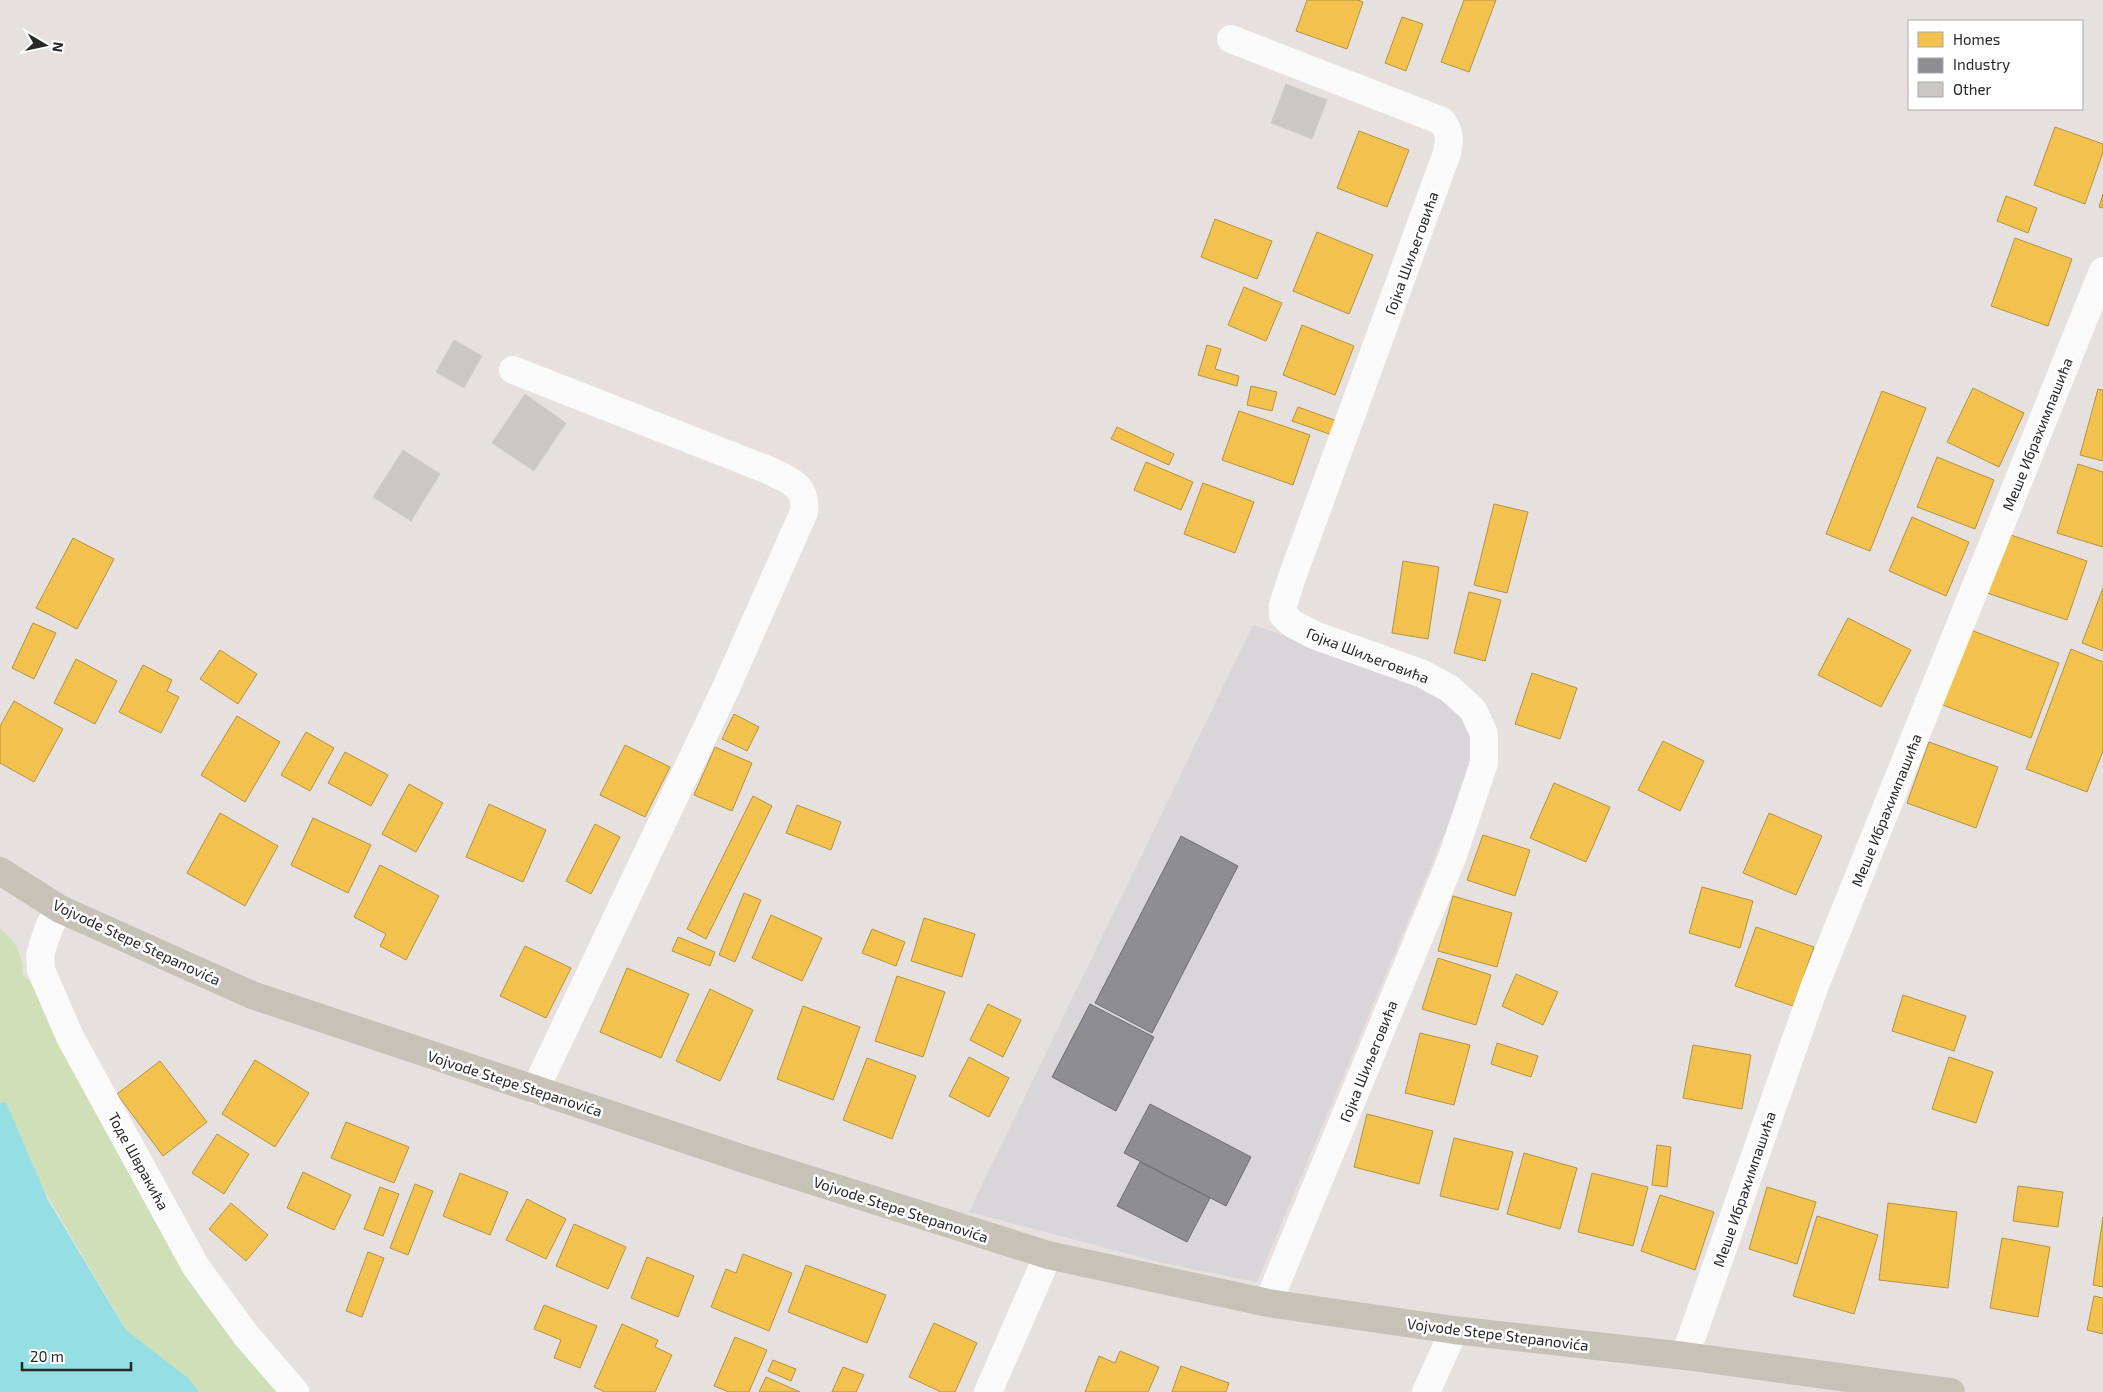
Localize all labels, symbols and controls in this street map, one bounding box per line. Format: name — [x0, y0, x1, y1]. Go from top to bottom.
north arrow — [20, 20, 70, 70]
legend — [1908, 20, 2083, 110]
text: Homes — [1953, 30, 2000, 48]
text: N — [49, 41, 68, 53]
text: Industry — [1953, 55, 2010, 73]
text: Other — [1953, 80, 1992, 98]
street label: Гојка Шиљеговића — [1380, 189, 1443, 317]
street label: Меше Ибрахимпашића — [1998, 355, 2076, 513]
street label: Гојка Шиљеговића — [1304, 623, 1432, 688]
street label: Меше Ибрахимпашића — [1847, 731, 1925, 889]
street label: Vojvode Stepe Stepanovića — [50, 895, 224, 990]
street label: Гојка Шиљеговића — [1335, 997, 1402, 1125]
street label: Vojvode Stepe Stepanovića — [425, 1046, 605, 1121]
street label: Тоде Швракића — [105, 1109, 173, 1213]
street label: Меше Ибрахимпашића — [1709, 1109, 1779, 1269]
street label: Vojvode Stepe Stepanovića — [811, 1172, 991, 1247]
street label: Vojvode Stepe Stepanovića — [1406, 1314, 1590, 1355]
scale bar — [22, 1340, 131, 1372]
text: 20 m — [30, 1347, 64, 1365]

